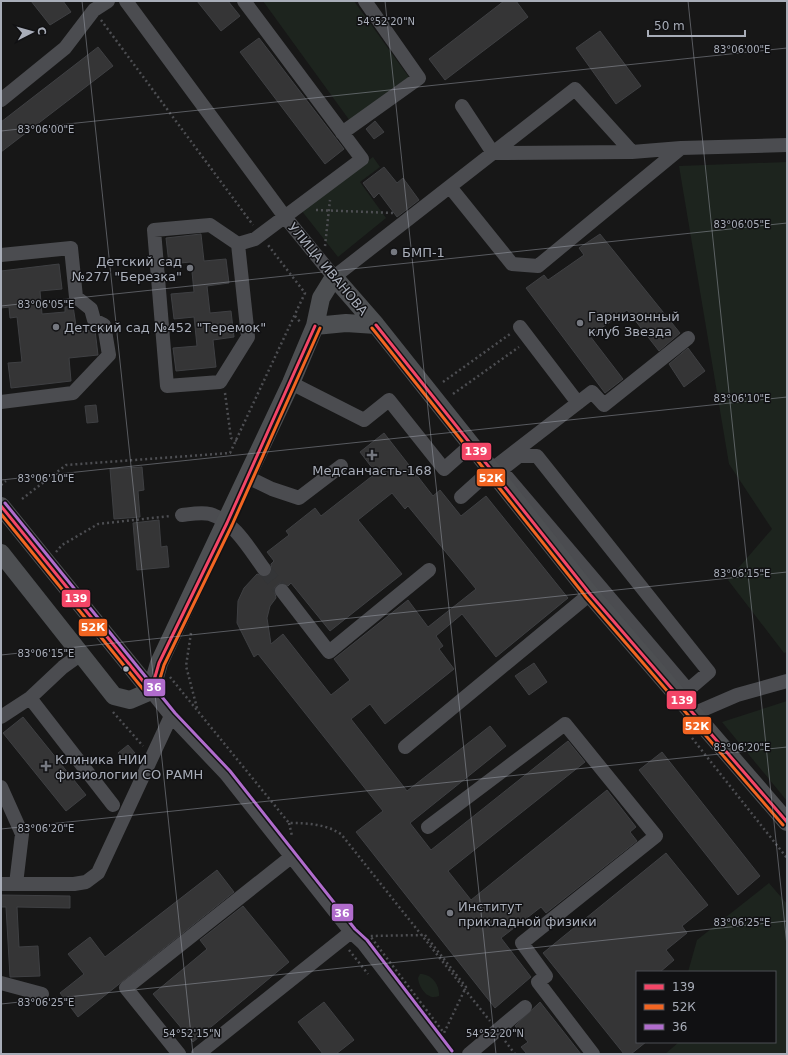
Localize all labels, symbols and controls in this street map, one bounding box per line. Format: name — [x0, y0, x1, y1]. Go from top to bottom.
north arrow — [12, 12, 52, 52]
scale bar — [648, 12, 745, 38]
text: 54°52'20"N — [357, 16, 415, 27]
text: 50 m — [654, 19, 685, 33]
text: С — [35, 26, 48, 36]
text: 83°06'00"E — [714, 44, 770, 55]
text: 83°06'00"E — [18, 124, 74, 135]
text: 83°06'05"E — [714, 219, 770, 230]
street label: УЛИЦА ИВАНОВА — [285, 220, 371, 318]
place label: БМП-1 — [402, 245, 445, 260]
marker: БМП-1 — [389, 247, 399, 257]
place label: Детский сад №277 "Березка" — [72, 254, 182, 284]
marker: Детский сад №277 "Березка" — [185, 263, 195, 273]
text: 83°06'05"E — [18, 299, 74, 310]
place label: Гарнизонный клуб Звезда — [588, 309, 680, 339]
marker: Гарнизонный клуб Звезда — [575, 318, 585, 328]
place label: Детский сад №452 "Теремок" — [64, 320, 266, 335]
marker: Детский сад №452 "Теремок" — [51, 322, 61, 332]
text: 83°06'10"E — [714, 393, 770, 404]
line badge: 139 — [461, 442, 492, 461]
text: 139 — [465, 445, 487, 458]
marker: Медсанчасть-168 — [366, 449, 378, 461]
place label: Медсанчасть-168 — [312, 463, 432, 478]
line badge: 52К — [476, 468, 506, 487]
text: 52К — [479, 472, 503, 485]
text: 83°06'10"E — [18, 473, 74, 484]
text: 83°06'15"E — [714, 568, 770, 579]
line badge: 139 — [61, 589, 91, 608]
text: 139 — [65, 592, 87, 605]
line badge: 52К — [78, 618, 108, 637]
text: 52К — [81, 621, 105, 634]
text: 83°06'15"E — [18, 648, 74, 659]
unlabelled marker — [121, 664, 131, 674]
line badge: 36 — [143, 678, 166, 697]
text: 36 — [146, 681, 162, 694]
line badge: 139 — [666, 690, 697, 710]
text: 139 — [671, 694, 693, 707]
line badge: 52К — [682, 716, 712, 735]
text: 52К — [685, 720, 709, 733]
text: 83°06'20"E — [714, 742, 770, 753]
place label: Клиника НИИ физиологии СО РАМН — [55, 752, 203, 782]
marker: Клиника НИИ физиологии СО РАМН — [40, 760, 52, 772]
text: 83°06'20"E — [18, 823, 74, 834]
place label: Институт прикладной физики — [458, 899, 597, 929]
line badge: 36 — [331, 903, 354, 922]
text: 36 — [334, 907, 350, 920]
marker: Институт прикладной физики — [445, 908, 455, 918]
text: 83°06'25"E — [714, 917, 770, 928]
legend — [636, 971, 776, 1043]
text: 139 — [672, 980, 695, 994]
text: 83°06'25"E — [18, 997, 74, 1008]
text: 52К — [672, 1000, 696, 1014]
text: 36 — [672, 1020, 687, 1034]
text: 54°52'15"N — [163, 1028, 221, 1039]
text: 54°52'20"N — [466, 1028, 524, 1039]

